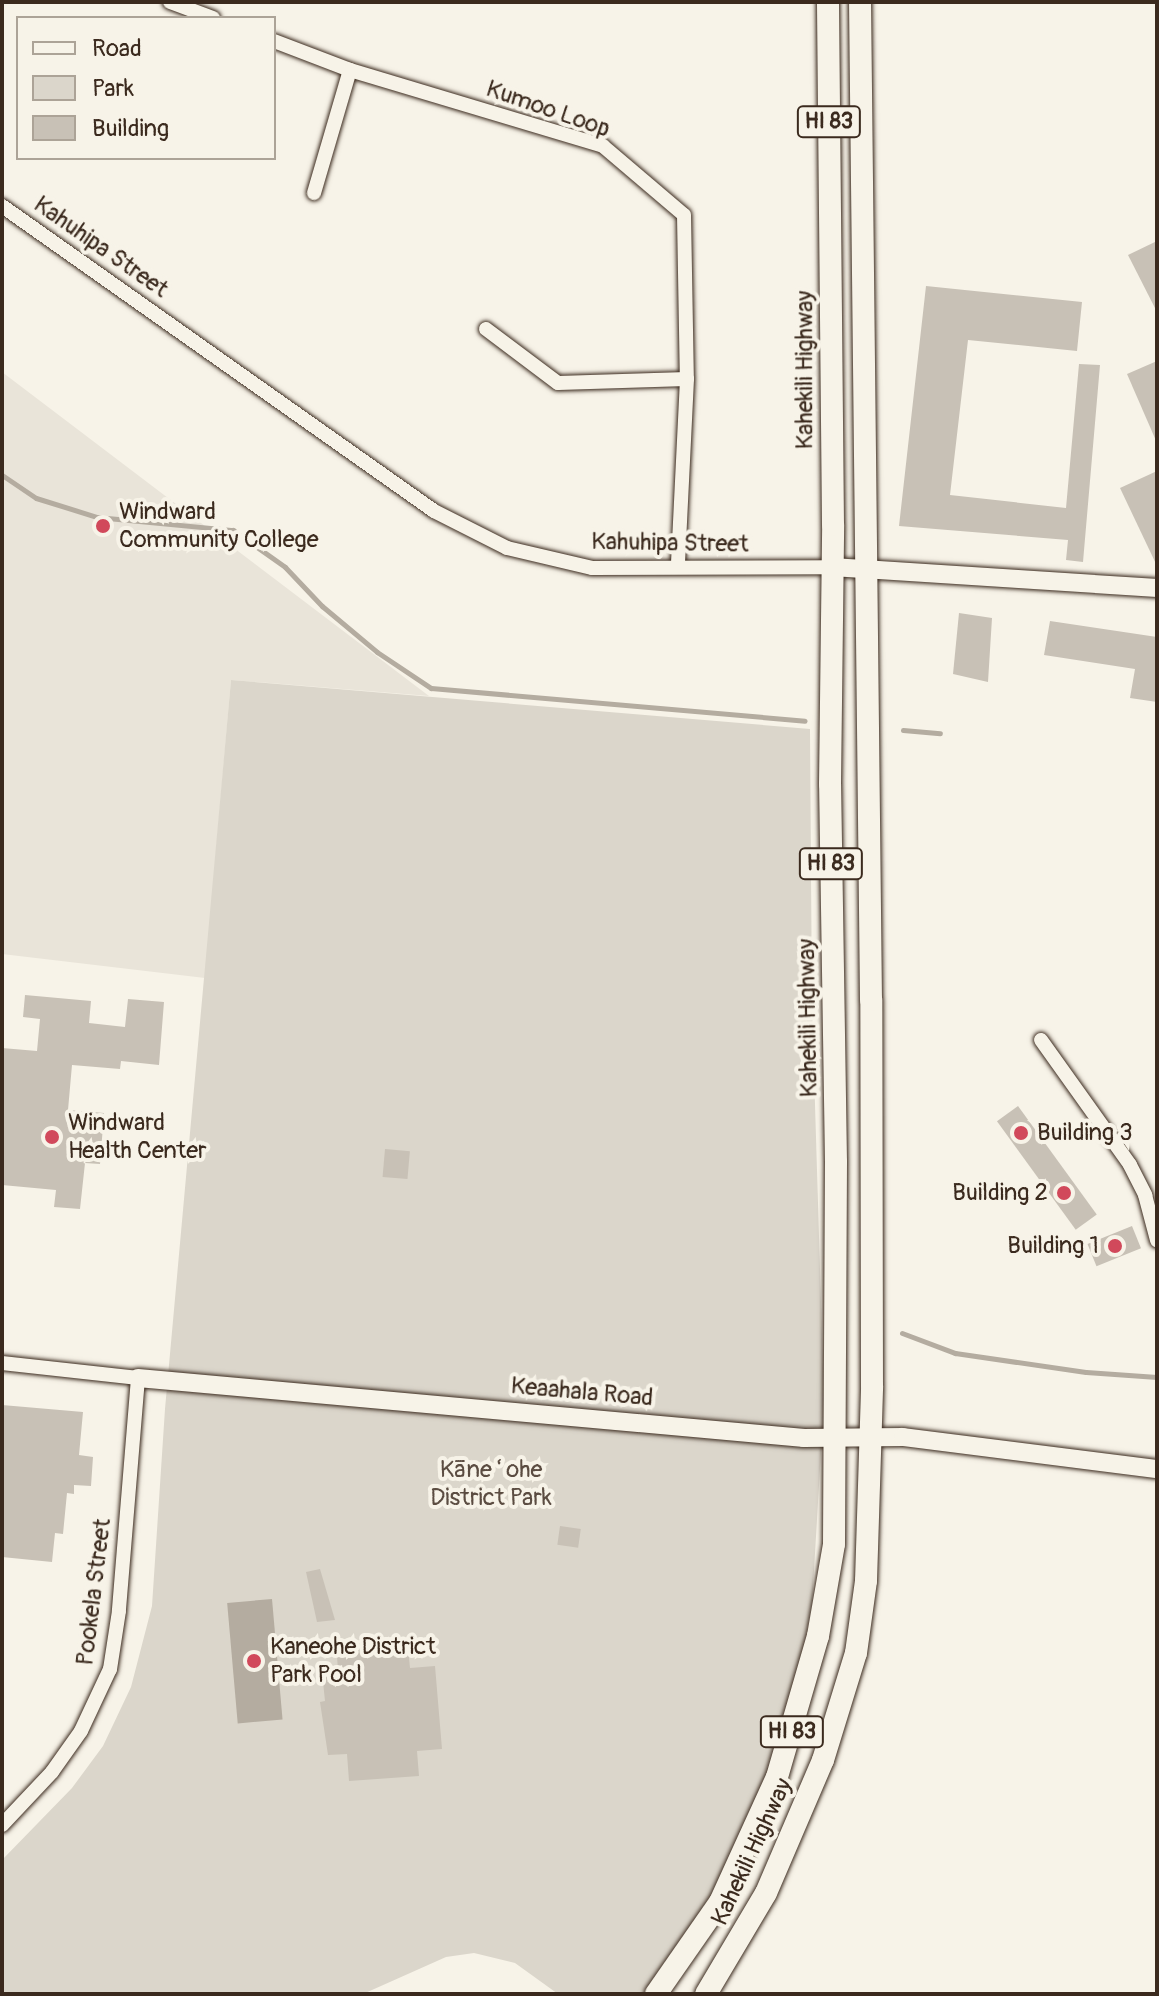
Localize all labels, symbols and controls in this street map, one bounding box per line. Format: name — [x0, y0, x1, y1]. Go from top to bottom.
legend — [16, 16, 276, 160]
text: Road — [92, 34, 142, 63]
text: Park — [92, 74, 134, 103]
street label: Kumoo Loop — [482, 74, 614, 144]
road number: HI 83 — [795, 104, 863, 140]
text: Building — [92, 114, 169, 143]
street label: Kahuhipa Street — [28, 190, 174, 304]
street label: Kahekili Highway — [791, 291, 819, 449]
place label: Windward Community College — [119, 498, 319, 554]
marker: Windward Community College — [94, 517, 112, 535]
street label: Kahuhipa Street — [591, 527, 749, 559]
road number: HI 83 — [797, 846, 865, 882]
street label: Kahekili Highway — [792, 938, 824, 1098]
place label: Windward Health Center — [68, 1109, 207, 1165]
place label: Building 3 — [1037, 1119, 1133, 1147]
marker: Building 3 — [1012, 1124, 1030, 1142]
marker: Windward Health Center — [43, 1128, 61, 1146]
place label: Building 2 — [952, 1179, 1048, 1207]
marker: Building 2 — [1055, 1184, 1073, 1202]
place label: Building 1 — [1007, 1232, 1099, 1260]
marker: Building 1 — [1106, 1237, 1124, 1255]
street label: Keaahala Road — [510, 1371, 654, 1413]
park label: Kāneʻohe District Park — [430, 1456, 552, 1512]
street label: Pookela Street — [71, 1517, 117, 1667]
place label: Kaneohe District Park Pool — [270, 1633, 436, 1689]
marker: Kaneohe District Park Pool — [245, 1652, 263, 1670]
road number: HI 83 — [758, 1714, 826, 1750]
street label: Kahekili Highway — [705, 1774, 799, 1930]

